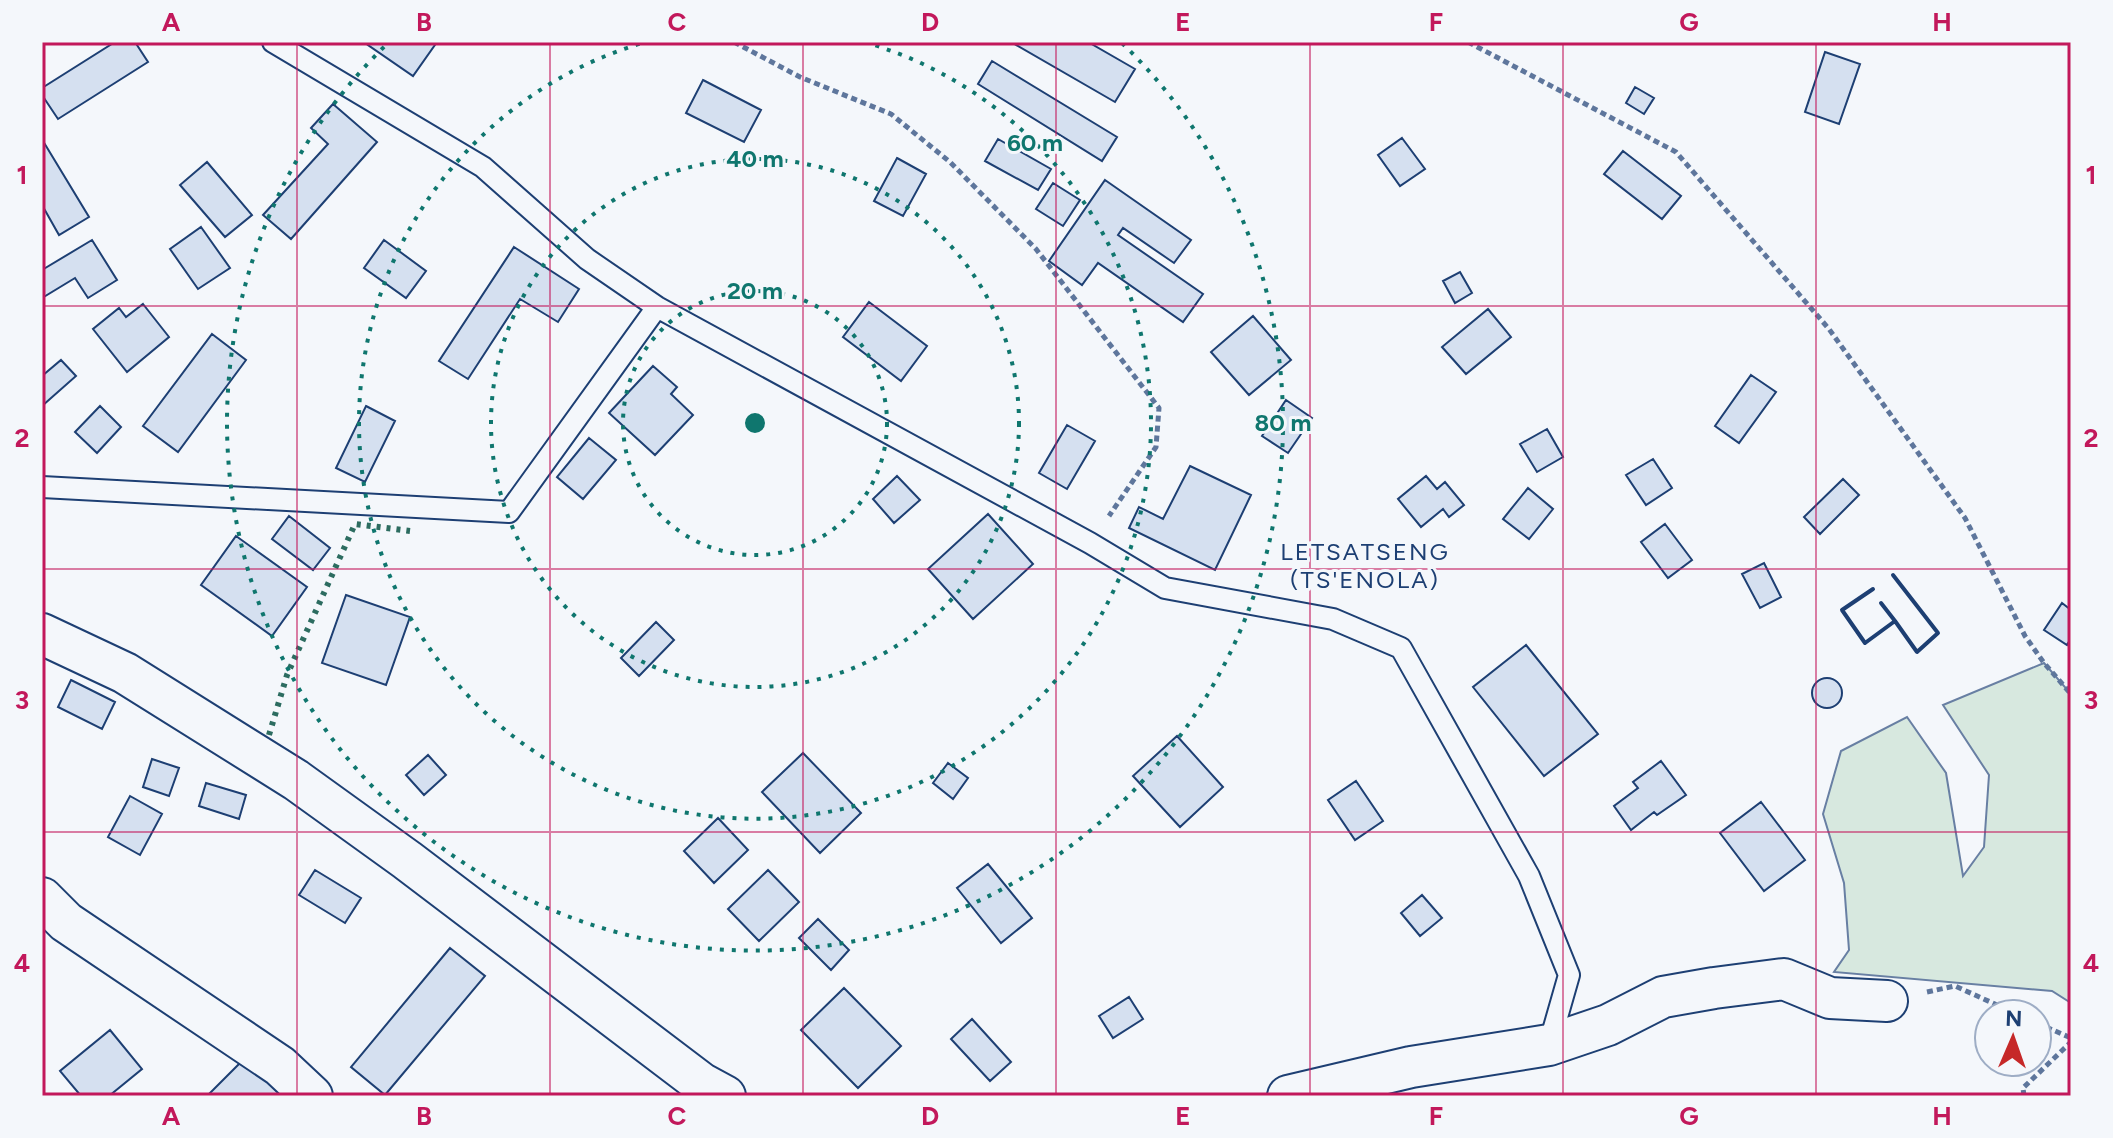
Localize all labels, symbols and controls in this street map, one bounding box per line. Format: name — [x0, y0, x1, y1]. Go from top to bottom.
text: A — [162, 6, 181, 38]
text: B — [416, 6, 432, 38]
text: C — [668, 6, 687, 38]
text: D — [921, 6, 939, 38]
text: E — [1175, 6, 1191, 38]
text: F — [1429, 6, 1443, 38]
text: G — [1679, 6, 1699, 38]
text: H — [1932, 6, 1952, 38]
text: 60 m — [1007, 128, 1063, 157]
text: 40 m — [726, 144, 784, 173]
text: 1 — [17, 159, 27, 191]
text: 1 — [2086, 159, 2096, 191]
text: 20 m — [727, 276, 783, 305]
text: 80 m — [1255, 408, 1311, 437]
centre of rings — [741, 409, 769, 437]
text: 2 — [14, 422, 30, 454]
text: 2 — [2083, 422, 2099, 454]
district label: LETSATSENG (TS'ENOLA) — [1280, 537, 1450, 594]
text: 3 — [15, 684, 29, 716]
text: 3 — [2084, 684, 2098, 716]
text: 4 — [14, 947, 30, 979]
text: 4 — [2083, 947, 2099, 979]
north arrow — [1973, 998, 2053, 1078]
text: N — [2005, 1005, 2023, 1032]
text: A — [162, 1100, 181, 1132]
text: B — [416, 1100, 432, 1132]
text: C — [668, 1100, 687, 1132]
text: D — [921, 1100, 939, 1132]
text: E — [1175, 1100, 1191, 1132]
text: F — [1429, 1100, 1443, 1132]
text: G — [1679, 1100, 1699, 1132]
text: H — [1932, 1100, 1952, 1132]

